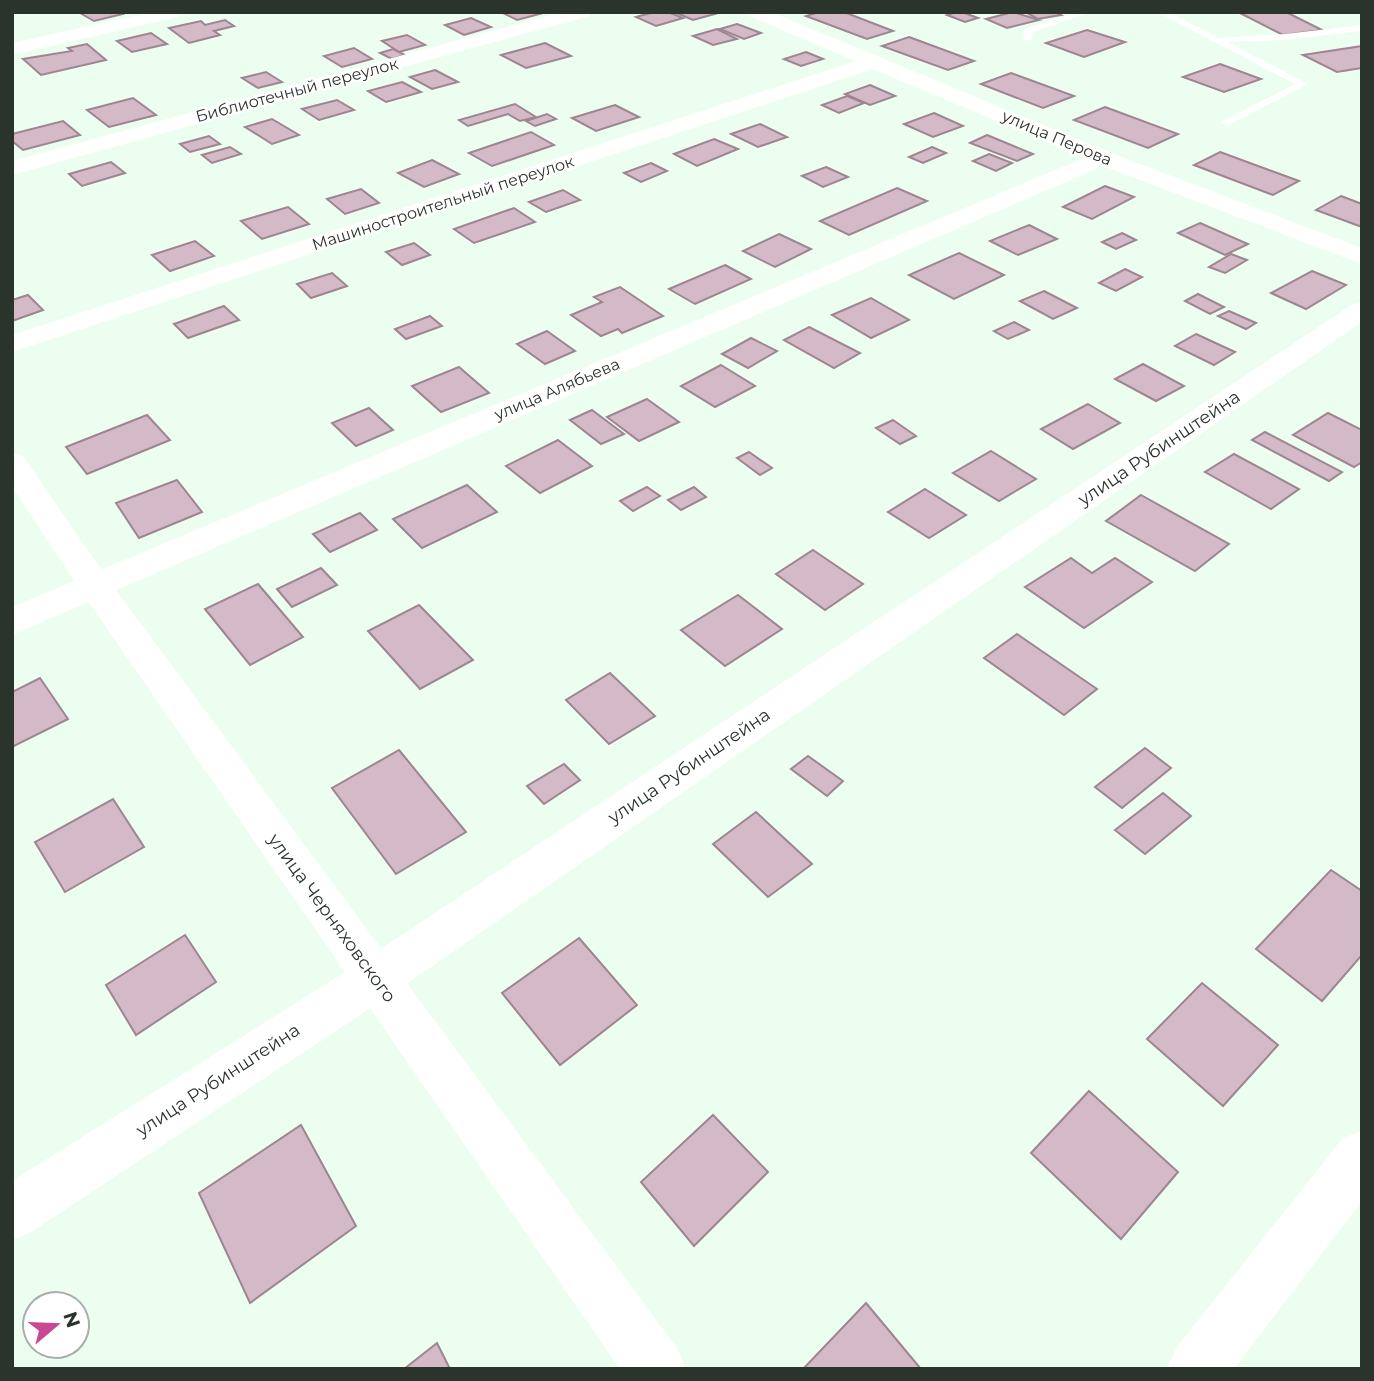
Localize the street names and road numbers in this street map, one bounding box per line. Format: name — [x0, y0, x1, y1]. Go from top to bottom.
street label: Библиотечный переулок — [194, 54, 401, 126]
street label: улица Перова — [998, 106, 1115, 170]
street label: Машиностроительный переулок — [310, 151, 577, 254]
street label: улица Алябьева — [491, 354, 623, 424]
street label: улица Рубинштейна — [1073, 386, 1244, 511]
street label: улица Рубинштейна — [603, 704, 774, 829]
street label: улица Черняховского — [263, 829, 401, 1007]
street label: улица Рубинштейна — [131, 1019, 304, 1142]

